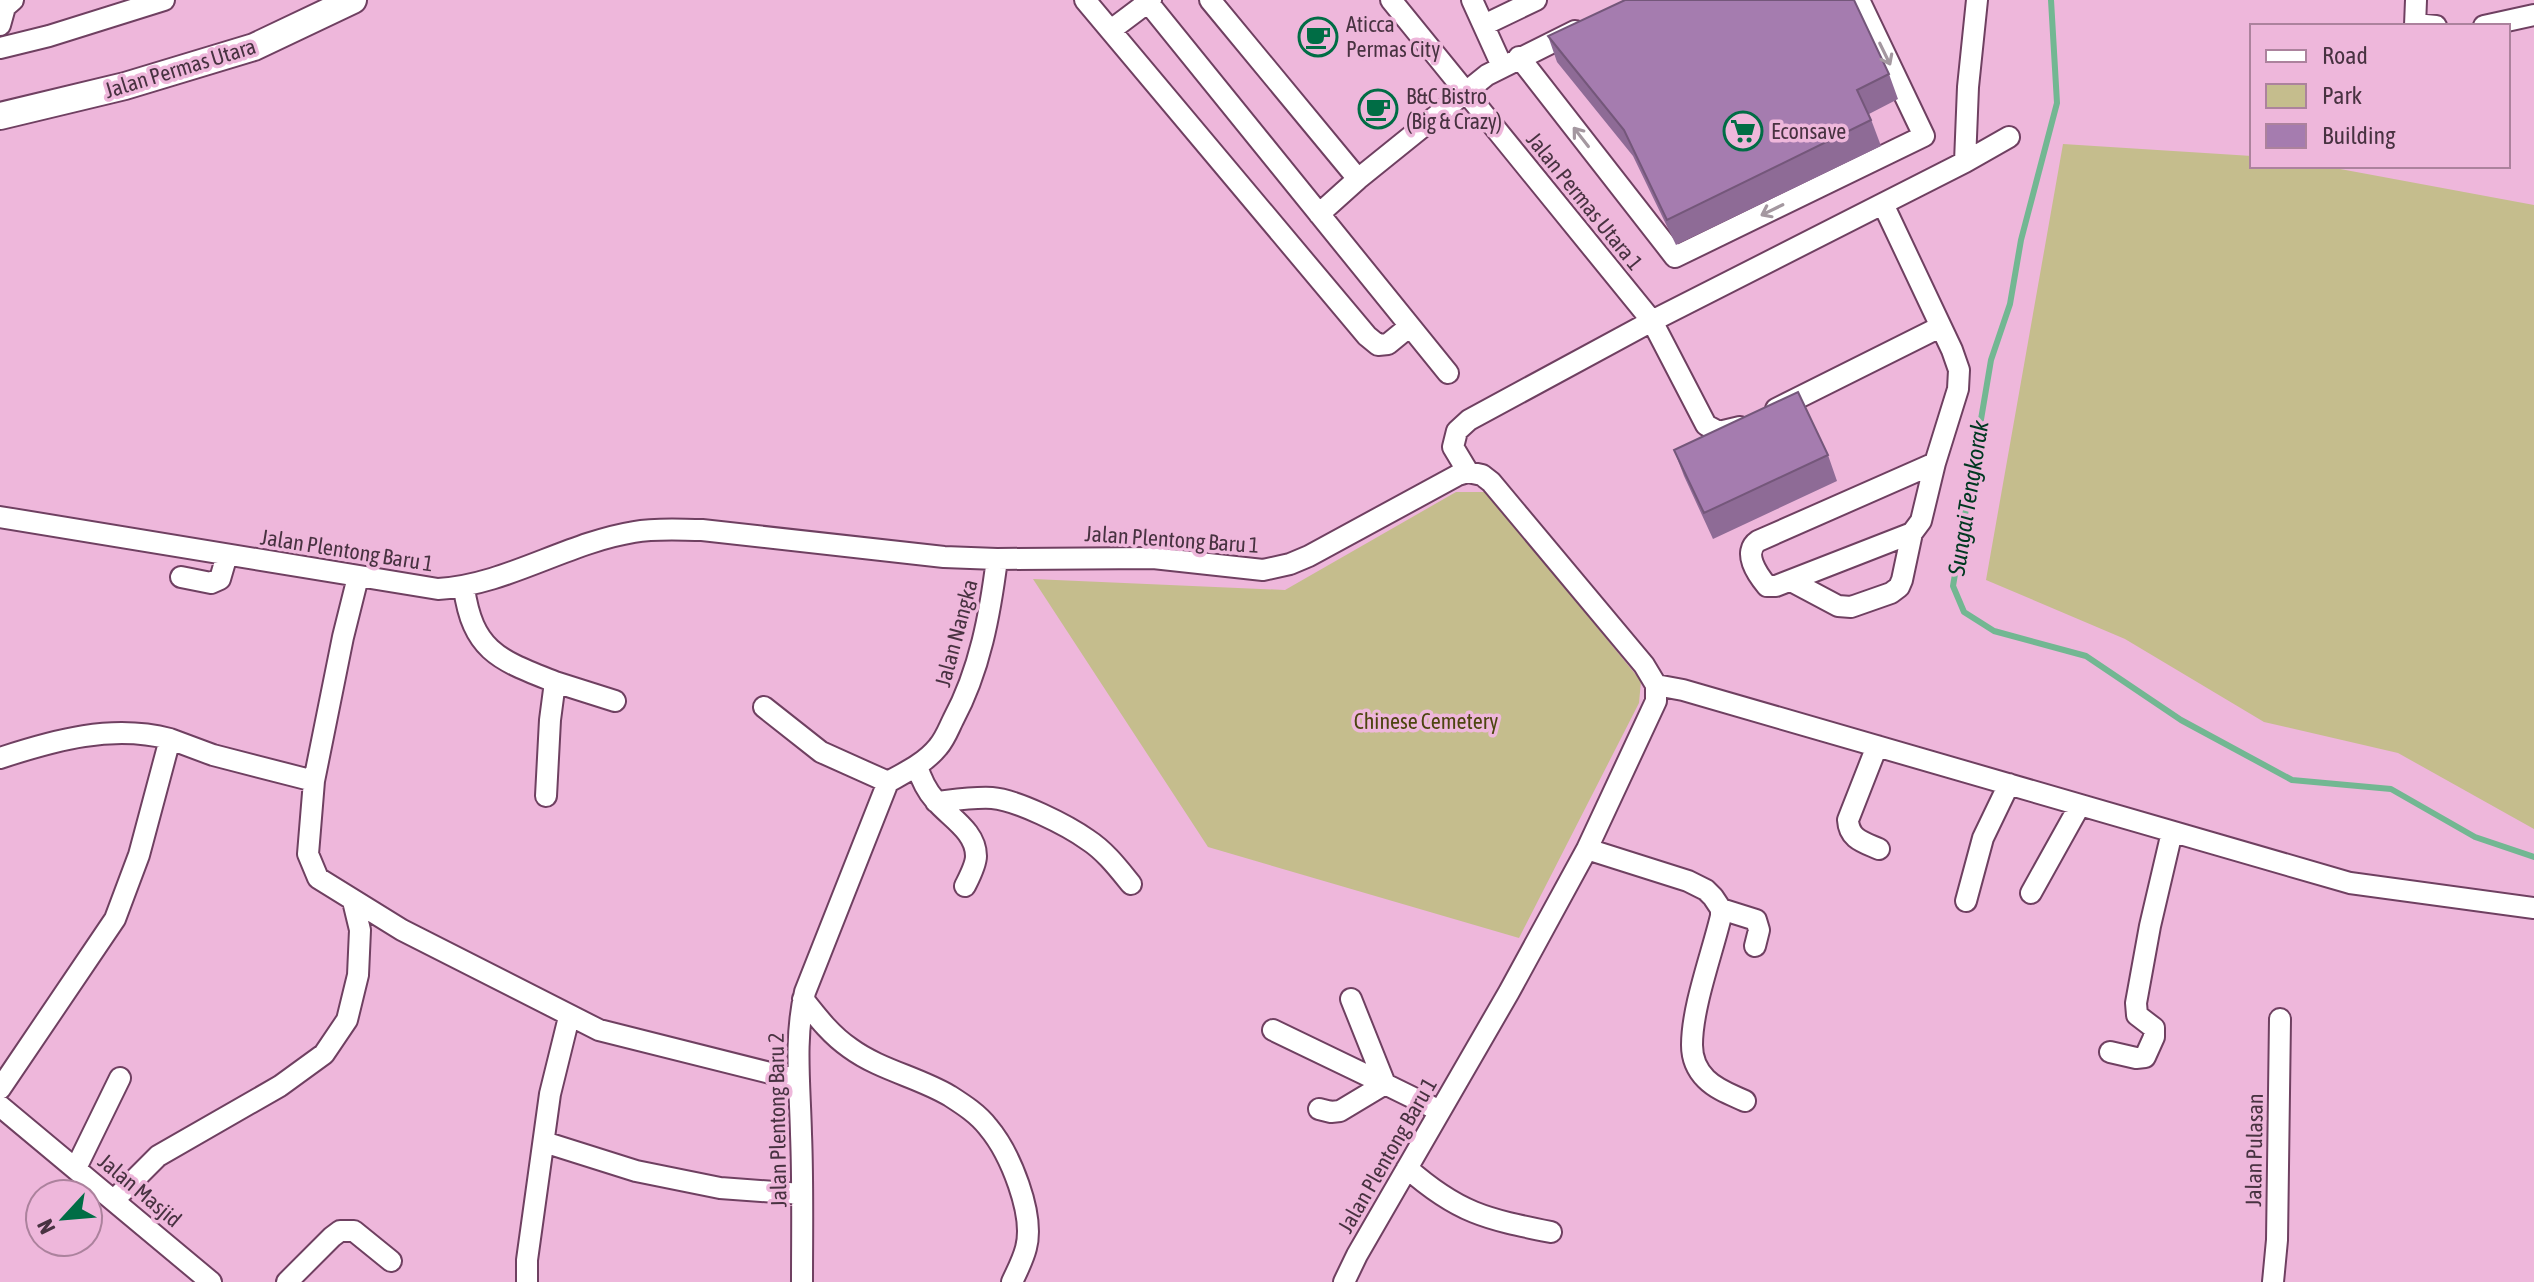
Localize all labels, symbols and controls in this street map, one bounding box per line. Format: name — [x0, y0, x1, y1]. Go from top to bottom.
place label: Aticca Permas City — [1346, 11, 1440, 62]
cafe icon: Aticca Permas City — [1297, 16, 1339, 58]
legend — [2250, 24, 2510, 168]
street label: Jalan Permas Utara — [101, 33, 259, 103]
one-way arrow — [1878, 42, 1893, 65]
text: Road — [2322, 42, 2368, 69]
text: Park — [2322, 82, 2363, 109]
place label: B&C Bistro (Big & Crazy) — [1406, 83, 1502, 134]
cafe icon: B&C Bistro (Big & Crazy) — [1357, 88, 1399, 130]
supermarket icon: Econsave — [1722, 110, 1764, 152]
place label: Econsave — [1771, 118, 1846, 144]
text: Building — [2322, 122, 2396, 149]
street label: Jalan Permas Utara 1 — [1521, 127, 1649, 275]
one-way arrow — [1573, 127, 1590, 148]
one-way arrow — [1761, 203, 1785, 218]
water label: Sungai Tengkorak — [1942, 418, 1994, 578]
street label: Jalan Plentong Baru 1 — [1084, 520, 1260, 558]
street label: Jalan Plentong Baru 1 — [259, 523, 435, 577]
street label: Jalan Nangka — [929, 576, 983, 690]
park label: Chinese Cemetery — [1354, 708, 1498, 734]
street label: Jalan Plentong Baru 2 — [762, 1032, 792, 1208]
street label: Jalan Plentong Baru 1 — [1332, 1073, 1442, 1237]
street label: Jalan Pulasan — [2240, 1093, 2268, 1207]
street label: Jalan Masjid — [93, 1148, 187, 1232]
north arrow — [24, 1178, 104, 1258]
text: N — [31, 1215, 61, 1238]

